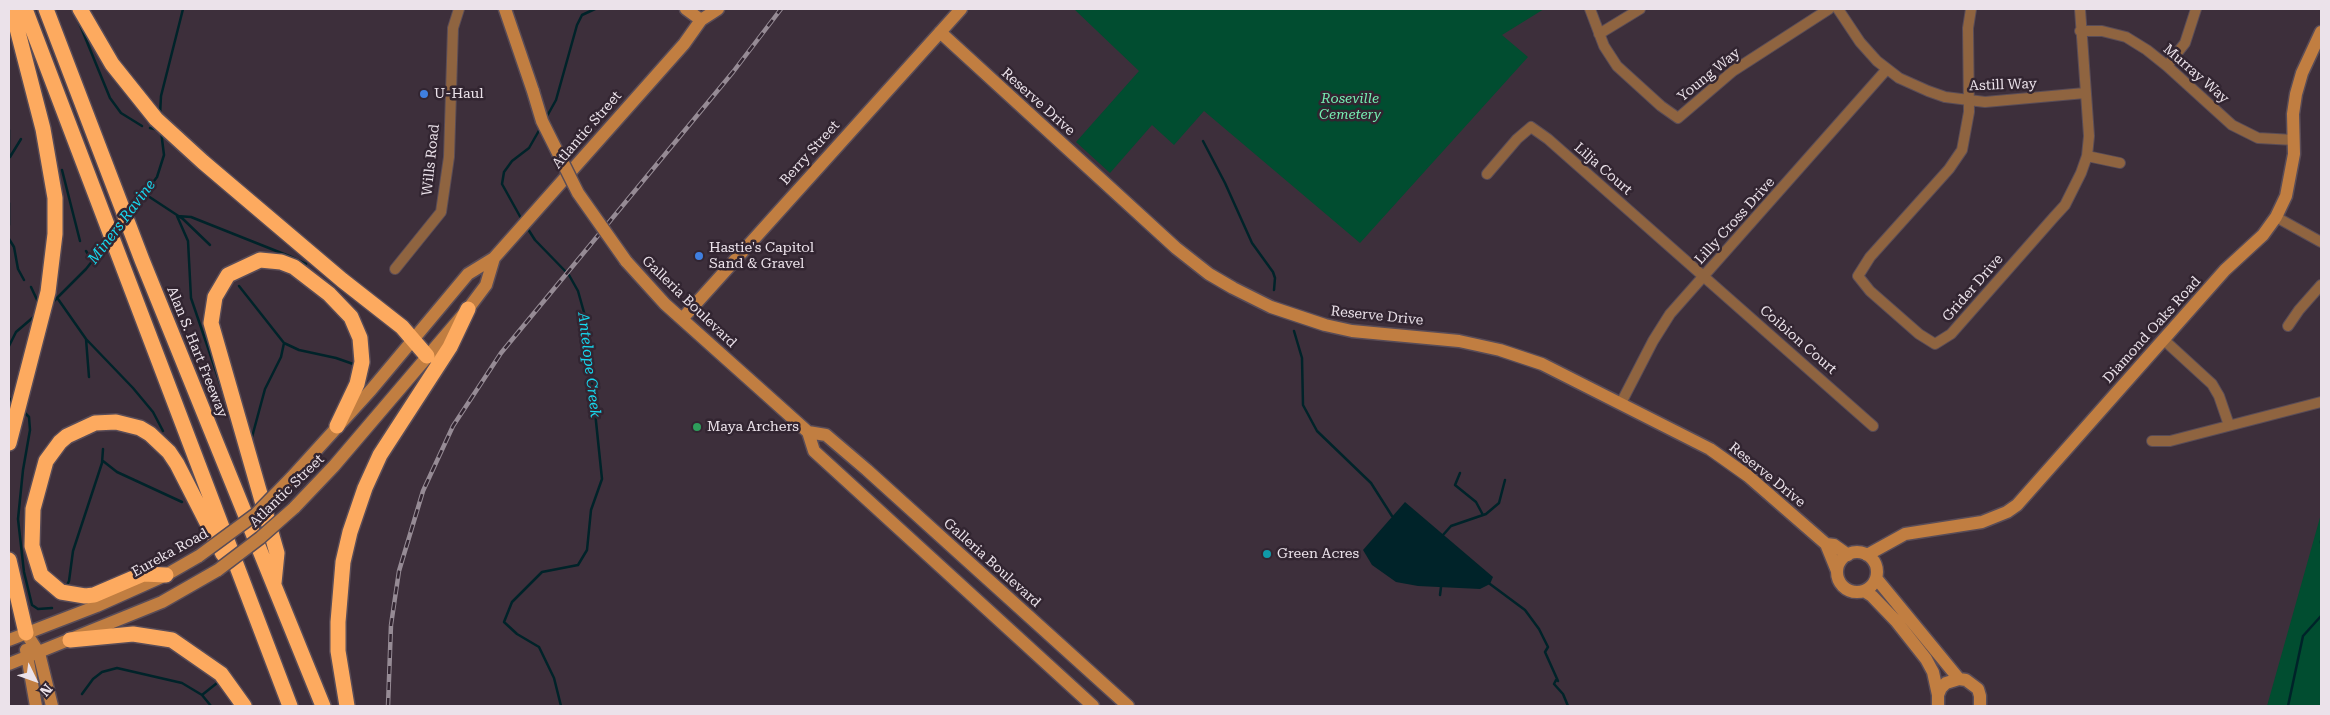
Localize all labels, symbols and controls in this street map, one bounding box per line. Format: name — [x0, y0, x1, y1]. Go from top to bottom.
street label: Murray Way — [2160, 41, 2232, 107]
street label: Young Way — [1674, 45, 1744, 105]
street label: Reserve Drive — [998, 65, 1078, 139]
street label: Astill Way — [1969, 75, 2037, 95]
place label: U-Haul — [434, 86, 484, 102]
marker: U-Haul — [418, 88, 430, 100]
street label: Atlantic Street — [549, 88, 625, 172]
park label: Roseville Cemetery — [1319, 91, 1381, 124]
street label: Berry Street — [777, 117, 843, 189]
street label: Wills Road — [419, 123, 443, 197]
street label: Lilja Court — [1571, 139, 1635, 199]
street label: Lilly Cross Drive — [1692, 174, 1778, 268]
water label: Miners Ravine — [84, 176, 160, 268]
place label: Hastie's Capitol Sand & Gravel — [709, 240, 814, 272]
marker: Hastie's Capitol Sand & Gravel — [693, 250, 705, 262]
street label: Grider Drive — [1939, 251, 2007, 325]
street label: Galleria Boulevard — [638, 253, 740, 351]
street label: Diamond Oaks Road — [2100, 273, 2204, 387]
street label: Alan S. Hart Freeway — [163, 284, 231, 420]
street label: Coibion Court — [1756, 302, 1840, 378]
street label: Reserve Drive — [1330, 303, 1424, 329]
water label: Antelope Creek — [574, 311, 604, 419]
place label: Maya Archers — [707, 419, 799, 435]
marker: Maya Archers — [691, 421, 703, 433]
street label: Reserve Drive — [1726, 439, 1808, 511]
street label: Atlantic Street — [246, 451, 328, 531]
street label: Galleria Boulevard — [940, 515, 1044, 611]
street label: Eureka Road — [129, 525, 211, 581]
place label: Green Acres — [1277, 546, 1359, 562]
marker: Green Acres — [1261, 548, 1273, 560]
north arrow — [10, 655, 60, 705]
text: N — [37, 681, 56, 699]

